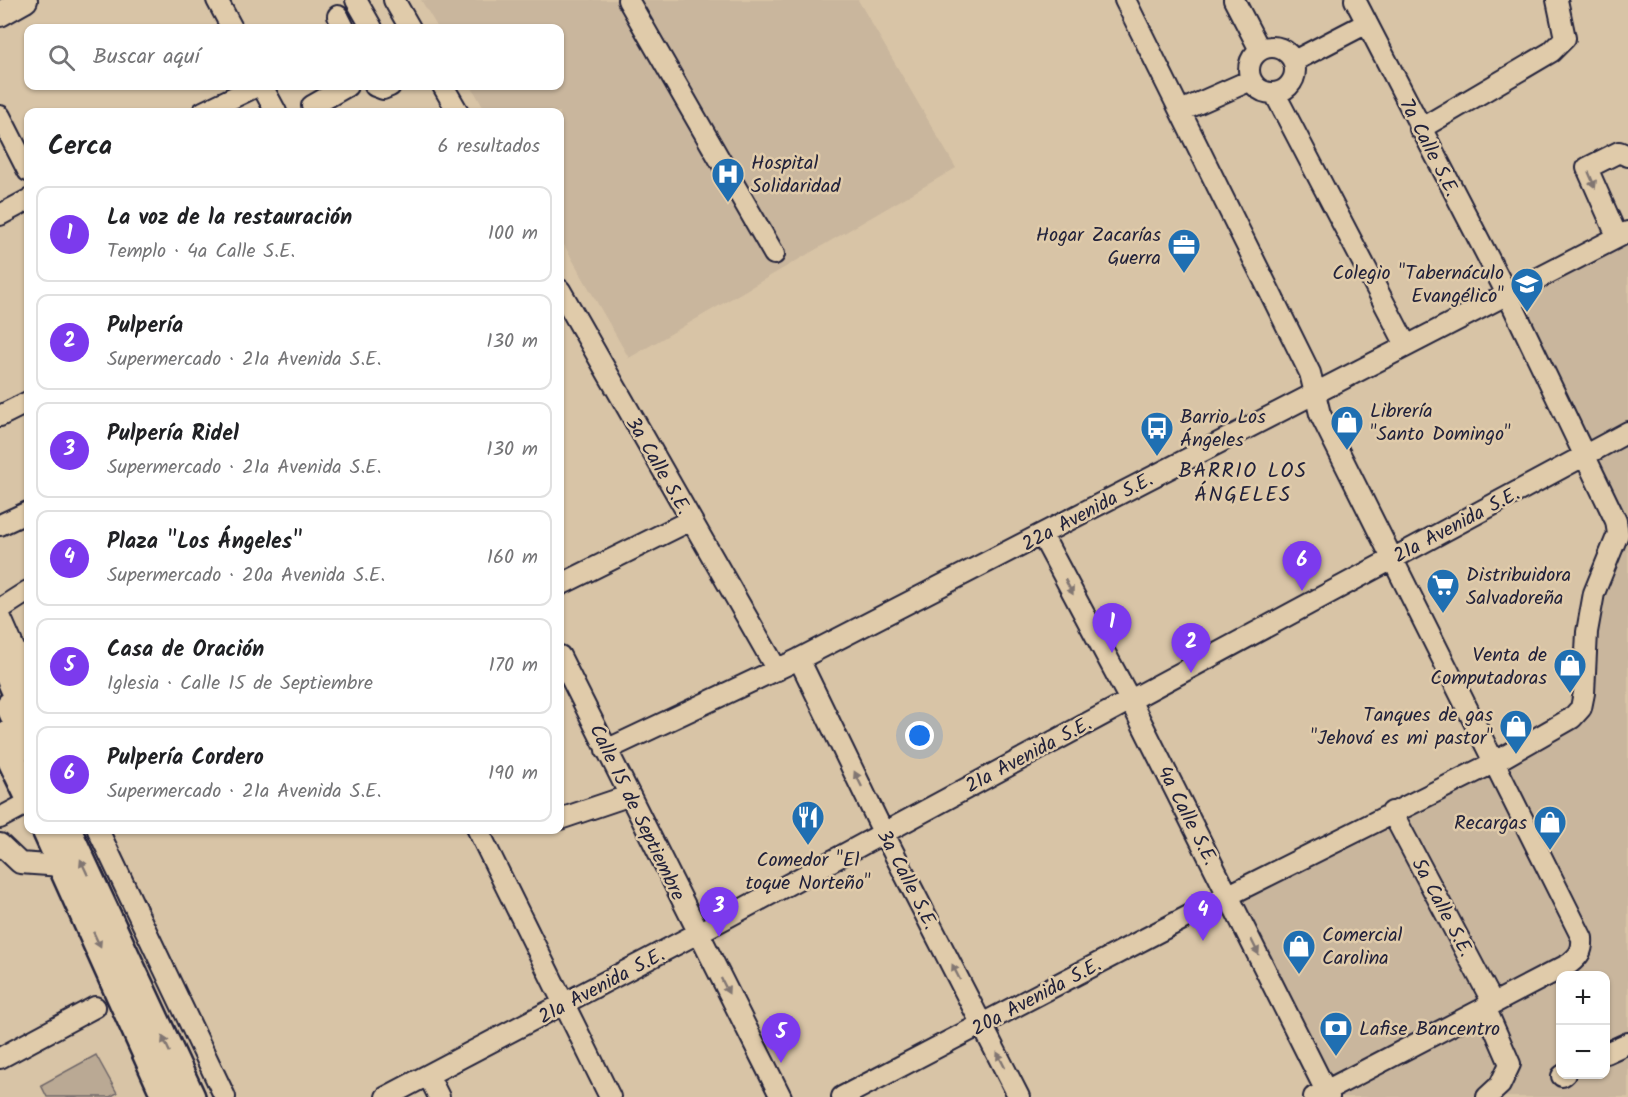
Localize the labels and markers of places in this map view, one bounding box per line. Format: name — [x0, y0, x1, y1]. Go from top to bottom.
place label: Hospital Solidaridad — [751, 148, 841, 203]
hospital icon: Hospital Solidaridad — [710, 156, 746, 203]
place label: Hogar Zacarías Guerra — [1036, 220, 1161, 275]
office icon: Hogar Zacarías Guerra — [1166, 227, 1202, 274]
place label: Colegio "Tabernáculo Evangélico" — [1332, 258, 1504, 313]
school or university icon: Colegio "Tabernáculo Evangélico" — [1509, 266, 1545, 313]
place label: Librería "Santo Domingo" — [1370, 396, 1511, 451]
place label: Barrio Los Ángeles — [1180, 402, 1266, 457]
shop icon: Librería "Santo Domingo" — [1329, 404, 1365, 451]
bus stop icon: Barrio Los Ángeles — [1139, 410, 1175, 457]
pin: 6 — [1282, 542, 1322, 591]
place label: Distribuidora Salvadoreña — [1466, 560, 1571, 615]
supermarket icon: Distribuidora Salvadoreña — [1425, 567, 1461, 614]
pin: 1 — [1092, 604, 1132, 653]
pin: 2 — [1172, 624, 1210, 673]
place label: Venta de Computadoras — [1430, 640, 1547, 695]
shop icon: Venta de Computadoras — [1552, 647, 1588, 694]
place label: Tanques de gas "Jehová es mi pastor" — [1311, 700, 1493, 755]
shop icon: Tanques de gas "Jehová es mi pastor" — [1498, 708, 1534, 755]
restaurant icon: Comedor "El toque Norteño" — [790, 799, 826, 846]
shop icon: Recargas — [1532, 804, 1568, 851]
place label: Recargas — [1454, 808, 1527, 840]
place label: Comedor "El toque Norteño" — [745, 845, 871, 900]
pin: 3 — [700, 888, 738, 937]
pin: 4 — [1184, 892, 1222, 941]
place label: Comercial Carolina — [1322, 920, 1403, 975]
shop icon: Comercial Carolina — [1281, 928, 1317, 975]
bank icon: Lafise Bancentro — [1318, 1010, 1354, 1057]
pin: 5 — [762, 1014, 800, 1063]
place label: Lafise Bancentro — [1359, 1014, 1500, 1046]

